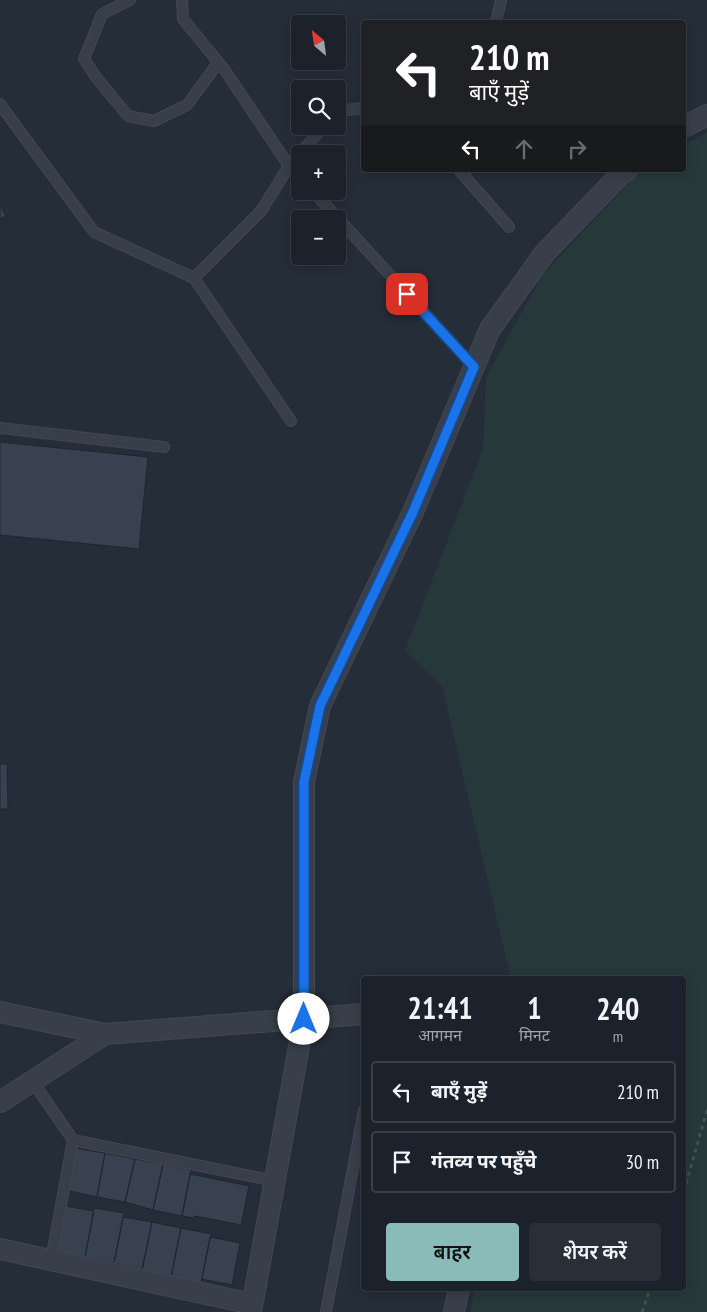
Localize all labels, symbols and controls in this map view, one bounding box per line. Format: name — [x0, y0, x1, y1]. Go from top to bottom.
north arrow — [291, 15, 346, 70]
map controls — [291, 15, 346, 265]
text: 210 m — [469, 34, 550, 80]
icon: left — [386, 40, 451, 105]
text: बाएँ मुड़ें — [469, 78, 529, 106]
button: search — [291, 80, 346, 135]
icon: left — [457, 135, 485, 163]
icon: ahead — [510, 135, 538, 163]
icon: right — [563, 135, 591, 163]
button: + — [291, 145, 346, 200]
button: − — [291, 210, 346, 265]
pin — [386, 273, 428, 315]
icon: arrive — [393, 280, 421, 308]
text: 21:41 — [408, 988, 472, 1027]
text: 1 — [527, 988, 542, 1027]
text: 240 — [596, 989, 639, 1028]
position arrow — [277, 992, 329, 1044]
text: आगमन — [418, 1025, 462, 1045]
text: मिनट — [519, 1025, 550, 1045]
text: m — [613, 1026, 623, 1046]
icon: left — [388, 1078, 416, 1106]
text: बाएँ मुड़ें — [431, 1079, 487, 1103]
text: 210 m — [617, 1080, 659, 1104]
icon: arrive — [388, 1148, 416, 1176]
text: गंतव्य पर पहुँचे — [431, 1149, 536, 1173]
text: 30 m — [626, 1150, 659, 1174]
button: बाहर — [386, 1223, 519, 1281]
button: शेयर करें — [529, 1223, 661, 1281]

